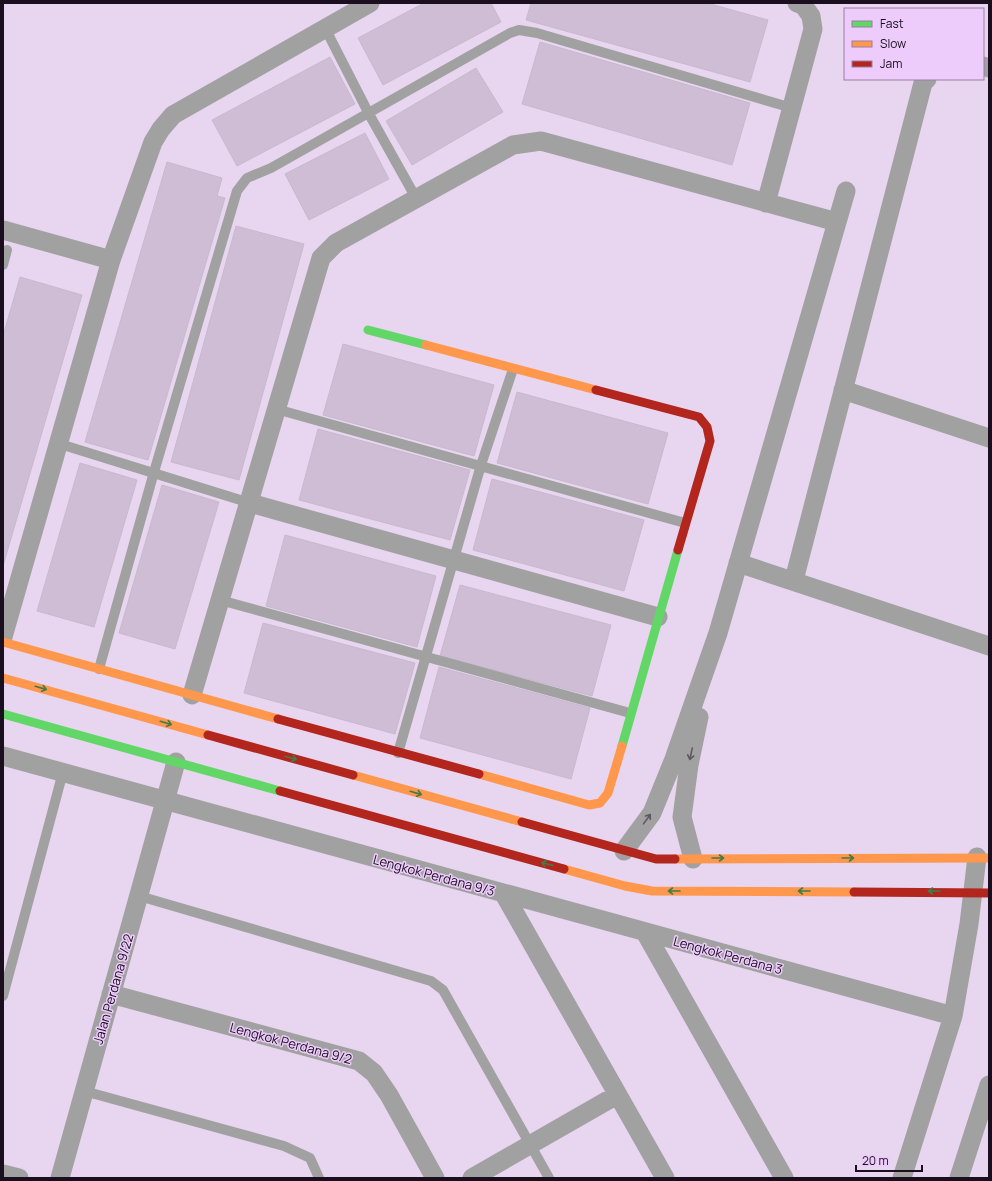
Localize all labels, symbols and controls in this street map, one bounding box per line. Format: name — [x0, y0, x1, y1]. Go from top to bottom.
legend — [844, 8, 984, 80]
text: Fast — [880, 15, 904, 32]
text: Slow — [880, 35, 906, 52]
text: Jam — [880, 55, 902, 72]
one-way arrow — [34, 685, 47, 692]
one-way arrow — [159, 720, 172, 727]
one-way arrow — [687, 747, 695, 760]
one-way arrow — [284, 755, 297, 762]
one-way arrow — [409, 790, 422, 797]
one-way arrow — [643, 814, 651, 825]
street label: Lengkok Perdana 9/3 — [371, 850, 497, 900]
one-way arrow — [711, 854, 724, 862]
one-way arrow — [841, 854, 854, 862]
one-way arrow — [541, 860, 554, 867]
one-way arrow — [668, 887, 681, 895]
one-way arrow — [798, 887, 811, 895]
one-way arrow — [928, 887, 941, 895]
street label: Jalan Perdana 9/22 — [89, 932, 137, 1046]
street label: Lengkok Perdana 3 — [672, 932, 784, 978]
street label: Lengkok Perdana 9/2 — [228, 1018, 354, 1068]
scale bar — [856, 1147, 922, 1173]
text: 20 m — [862, 1152, 889, 1169]

